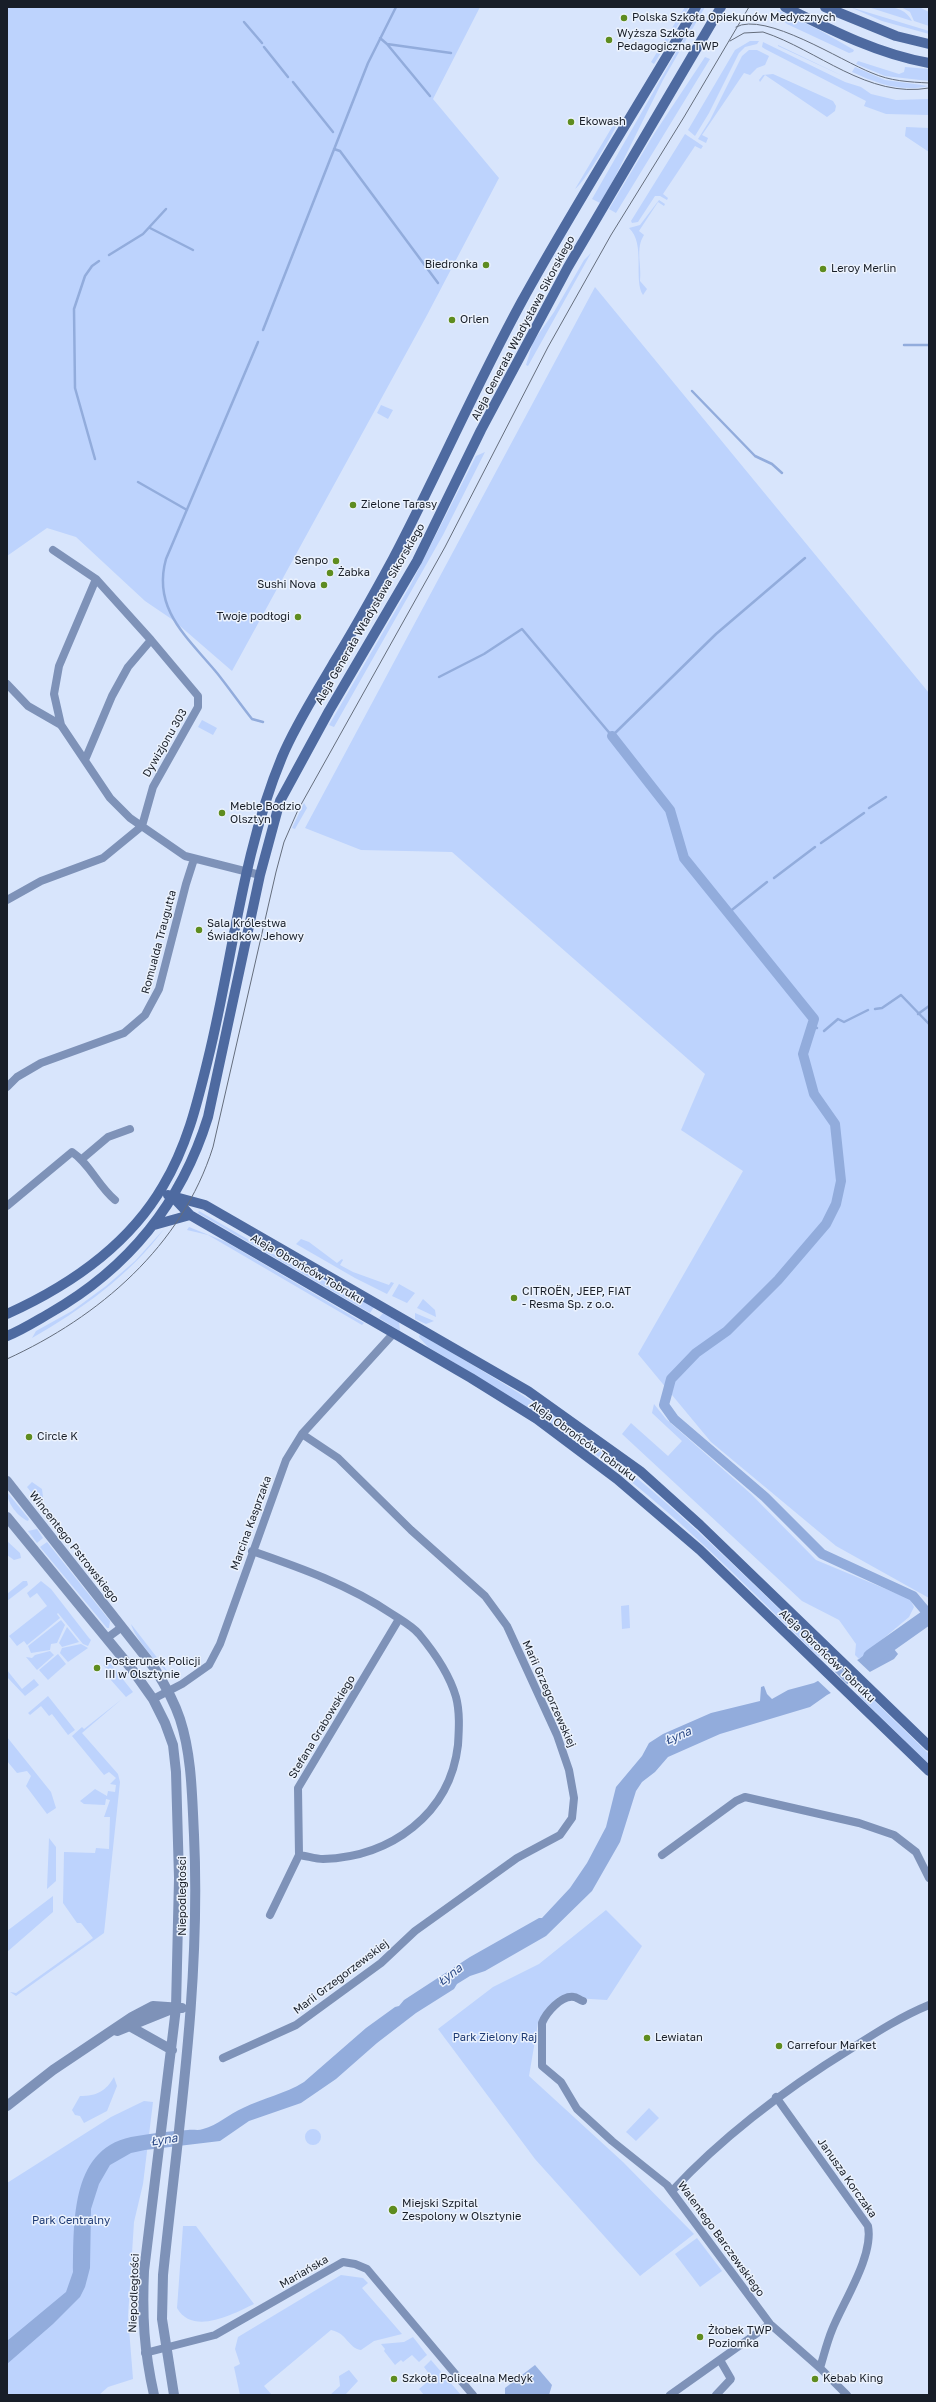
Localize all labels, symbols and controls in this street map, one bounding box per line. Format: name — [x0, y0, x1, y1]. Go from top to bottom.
place label: Polska Szkoła Opiekunów Medycznych — [632, 11, 835, 25]
marker: Polska Szkoła Opiekunów Medycznych — [619, 13, 629, 23]
place label: Wyższa Szkoła Pedagogiczna TWP — [617, 27, 719, 53]
marker: Wyższa Szkoła Pedagogiczna TWP — [604, 35, 614, 45]
place label: Ekowash — [579, 115, 626, 129]
marker: Ekowash — [566, 117, 576, 127]
street label: Aleja Generała Władysława Sikorskiego — [468, 233, 578, 423]
place label: Biedronka — [425, 258, 478, 272]
marker: Biedronka — [481, 260, 491, 270]
place label: Leroy Merlin — [831, 262, 896, 276]
marker: Leroy Merlin — [818, 264, 828, 274]
place label: Orlen — [460, 313, 489, 327]
marker: Orlen — [447, 315, 457, 325]
place label: Zielone Tarasy — [361, 498, 437, 512]
marker: Zielone Tarasy — [348, 500, 358, 510]
street label: Aleja Generała Władysława Sikorskiego — [312, 521, 428, 707]
place label: Senpo — [294, 554, 328, 568]
marker: Senpo — [331, 556, 341, 566]
place label: Żabka — [338, 566, 370, 580]
marker: Żabka — [325, 568, 335, 578]
place label: Sushi Nova — [257, 578, 316, 592]
marker: Sushi Nova — [319, 580, 329, 590]
place label: Twoje podłogi — [217, 610, 290, 624]
marker: Twoje podłogi — [293, 612, 303, 622]
street label: Dywizjonu 303 — [140, 706, 190, 780]
place label: Meble Bodzio Olsztyn — [230, 800, 301, 826]
marker: Meble Bodzio Olsztyn — [217, 808, 227, 818]
street label: Romualda Traugutta — [139, 889, 179, 995]
place label: Sala Królestwa Świadków Jehowy — [207, 917, 304, 943]
marker: Sala Królestwa Świadków Jehowy — [194, 925, 204, 935]
street label: Aleja Obrońców Tobruku — [248, 1231, 366, 1307]
place label: CITROËN, JEEP, FIAT - Resma Sp. z o.o. — [522, 1285, 631, 1311]
marker: CITROËN, JEEP, FIAT - Resma Sp. z o.o. — [509, 1293, 519, 1303]
street label: Aleja Obrońców Tobruku — [527, 1398, 639, 1484]
place label: Circle K — [37, 1430, 78, 1444]
marker: Circle K — [24, 1432, 34, 1442]
street label: Marcina Kasprzaka — [228, 1474, 274, 1572]
street label: Wincentego Pstrowskiego — [26, 1489, 122, 1605]
street label: Aleja Obrońców Tobruku — [776, 1607, 878, 1705]
street label: Marii Grzegorzewskiej — [519, 1638, 579, 1750]
place label: Posterunek Policji III w Olsztynie — [105, 1655, 200, 1681]
marker: Posterunek Policji III w Olsztynie — [92, 1663, 102, 1673]
street label: Stefana Grabowskiego — [286, 1673, 358, 1781]
water label: Łyna — [663, 1724, 693, 1748]
street label: Niepodległości — [176, 1856, 190, 1936]
street label: Marii Grzegorzewskiej — [291, 1937, 391, 2017]
water label: Łyna — [435, 1961, 465, 1989]
park label: Park Zielony Raj — [453, 2031, 537, 2045]
place label: Lewiatan — [655, 2031, 703, 2045]
marker: Lewiatan — [642, 2033, 652, 2043]
place label: Carrefour Market — [787, 2039, 876, 2053]
marker: Carrefour Market — [774, 2041, 784, 2051]
water label: Łyna — [150, 2131, 178, 2149]
street label: Janusza Korczaka — [815, 2136, 879, 2220]
street label: Walentego Barczewskiego — [675, 2179, 767, 2299]
place label: Miejski Szpital Zespolony w Olsztynie — [402, 2197, 521, 2223]
marker: Miejski Szpital Zespolony w Olsztynie — [387, 2204, 399, 2216]
park label: Park Centralny — [32, 2214, 110, 2228]
street label: Niepodległości — [126, 2253, 142, 2333]
street label: Mariańska — [277, 2253, 331, 2291]
place label: Żłobek TWP Poziomka — [708, 2324, 772, 2350]
marker: Żłobek TWP Poziomka — [695, 2332, 705, 2342]
place label: Szkoła Policealna Medyk — [402, 2372, 533, 2386]
place label: Kebab King — [823, 2372, 883, 2386]
marker: Szkoła Policealna Medyk — [389, 2374, 399, 2384]
marker: Kebab King — [810, 2374, 820, 2384]

